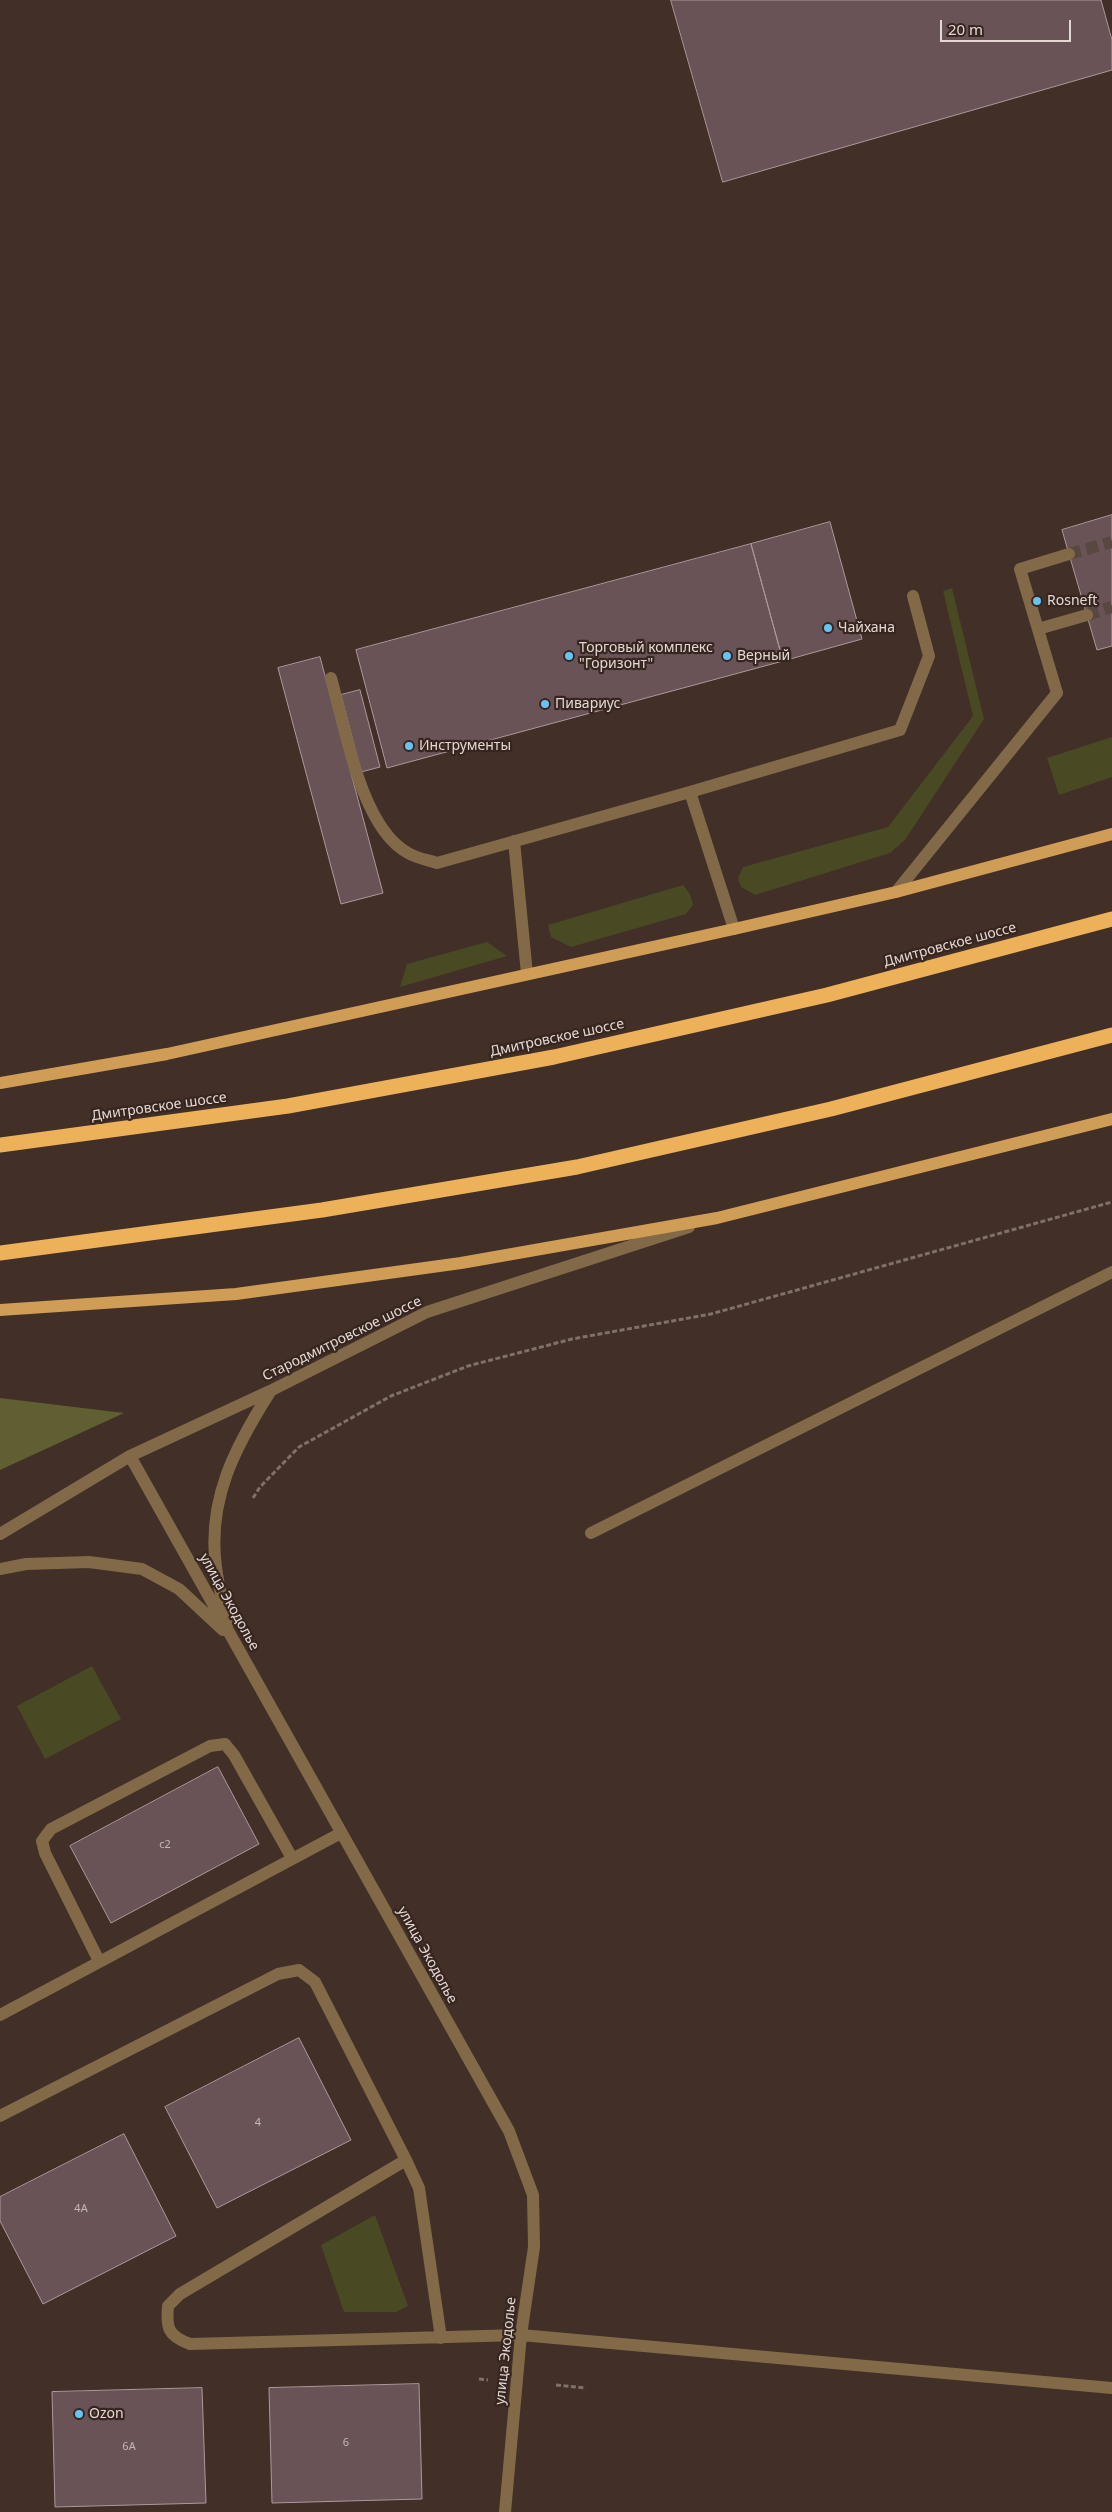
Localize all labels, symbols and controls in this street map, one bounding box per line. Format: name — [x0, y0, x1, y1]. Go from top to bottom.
scale bar — [942, 10, 1073, 42]
text: 20 m — [948, 19, 983, 39]
place label: Rosneft — [1047, 593, 1097, 609]
marker: Rosneft — [1031, 595, 1043, 607]
place label: Чайхана — [838, 620, 895, 636]
marker: Чайхана — [822, 622, 834, 634]
place label: Торговый комплекс "Горизонт" — [579, 640, 713, 672]
place label: Верный — [737, 648, 790, 664]
marker: Торговый комплекс "Горизонт" — [563, 650, 575, 662]
marker: Верный — [721, 650, 733, 662]
place label: Пивариус — [555, 696, 620, 712]
marker: Пивариус — [539, 698, 551, 710]
place label: Инструменты — [419, 738, 511, 754]
marker: Инструменты — [403, 740, 415, 752]
street label: Дмитровское шоссе — [882, 919, 1018, 971]
street label: Дмитровское шоссе — [488, 1016, 626, 1060]
street label: Дмитровское шоссе — [90, 1089, 228, 1125]
street label: Стародмитровское шоссе — [260, 1293, 424, 1385]
street label: улица Экодолье — [195, 1551, 263, 1653]
house number: с2 — [159, 1838, 171, 1852]
street label: улица Экодолье — [393, 1904, 461, 2006]
house number: 4 — [255, 2116, 261, 2130]
house number: 4А — [74, 2202, 88, 2216]
street label: улица Экодолье — [492, 2296, 520, 2406]
place label: Ozon — [89, 2406, 124, 2422]
marker: Ozon — [73, 2408, 85, 2420]
house number: 6 — [343, 2436, 349, 2450]
house number: 6А — [122, 2440, 136, 2454]

